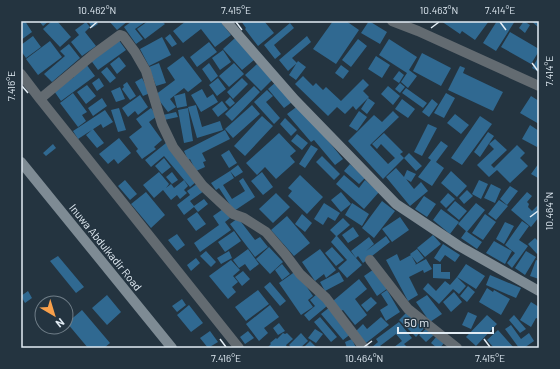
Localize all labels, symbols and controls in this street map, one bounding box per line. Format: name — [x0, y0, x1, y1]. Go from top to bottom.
text: 10.462°N — [78, 4, 116, 16]
text: 7.415°E — [221, 4, 251, 16]
text: 10.463°N — [420, 4, 458, 16]
text: 7.414°E — [485, 4, 515, 16]
text: 7.414°E — [543, 56, 555, 86]
text: 7.416°E — [5, 71, 17, 101]
text: 10.464°N — [543, 192, 555, 230]
street label: Inuwa Abdulkadir Road — [67, 201, 145, 293]
north arrow — [34, 295, 74, 335]
scale bar — [398, 309, 493, 335]
text: 50 m — [404, 315, 429, 329]
text: N — [54, 316, 67, 331]
text: 7.416°E — [211, 352, 241, 364]
text: 10.464°N — [345, 352, 383, 364]
text: 7.415°E — [475, 352, 505, 364]

